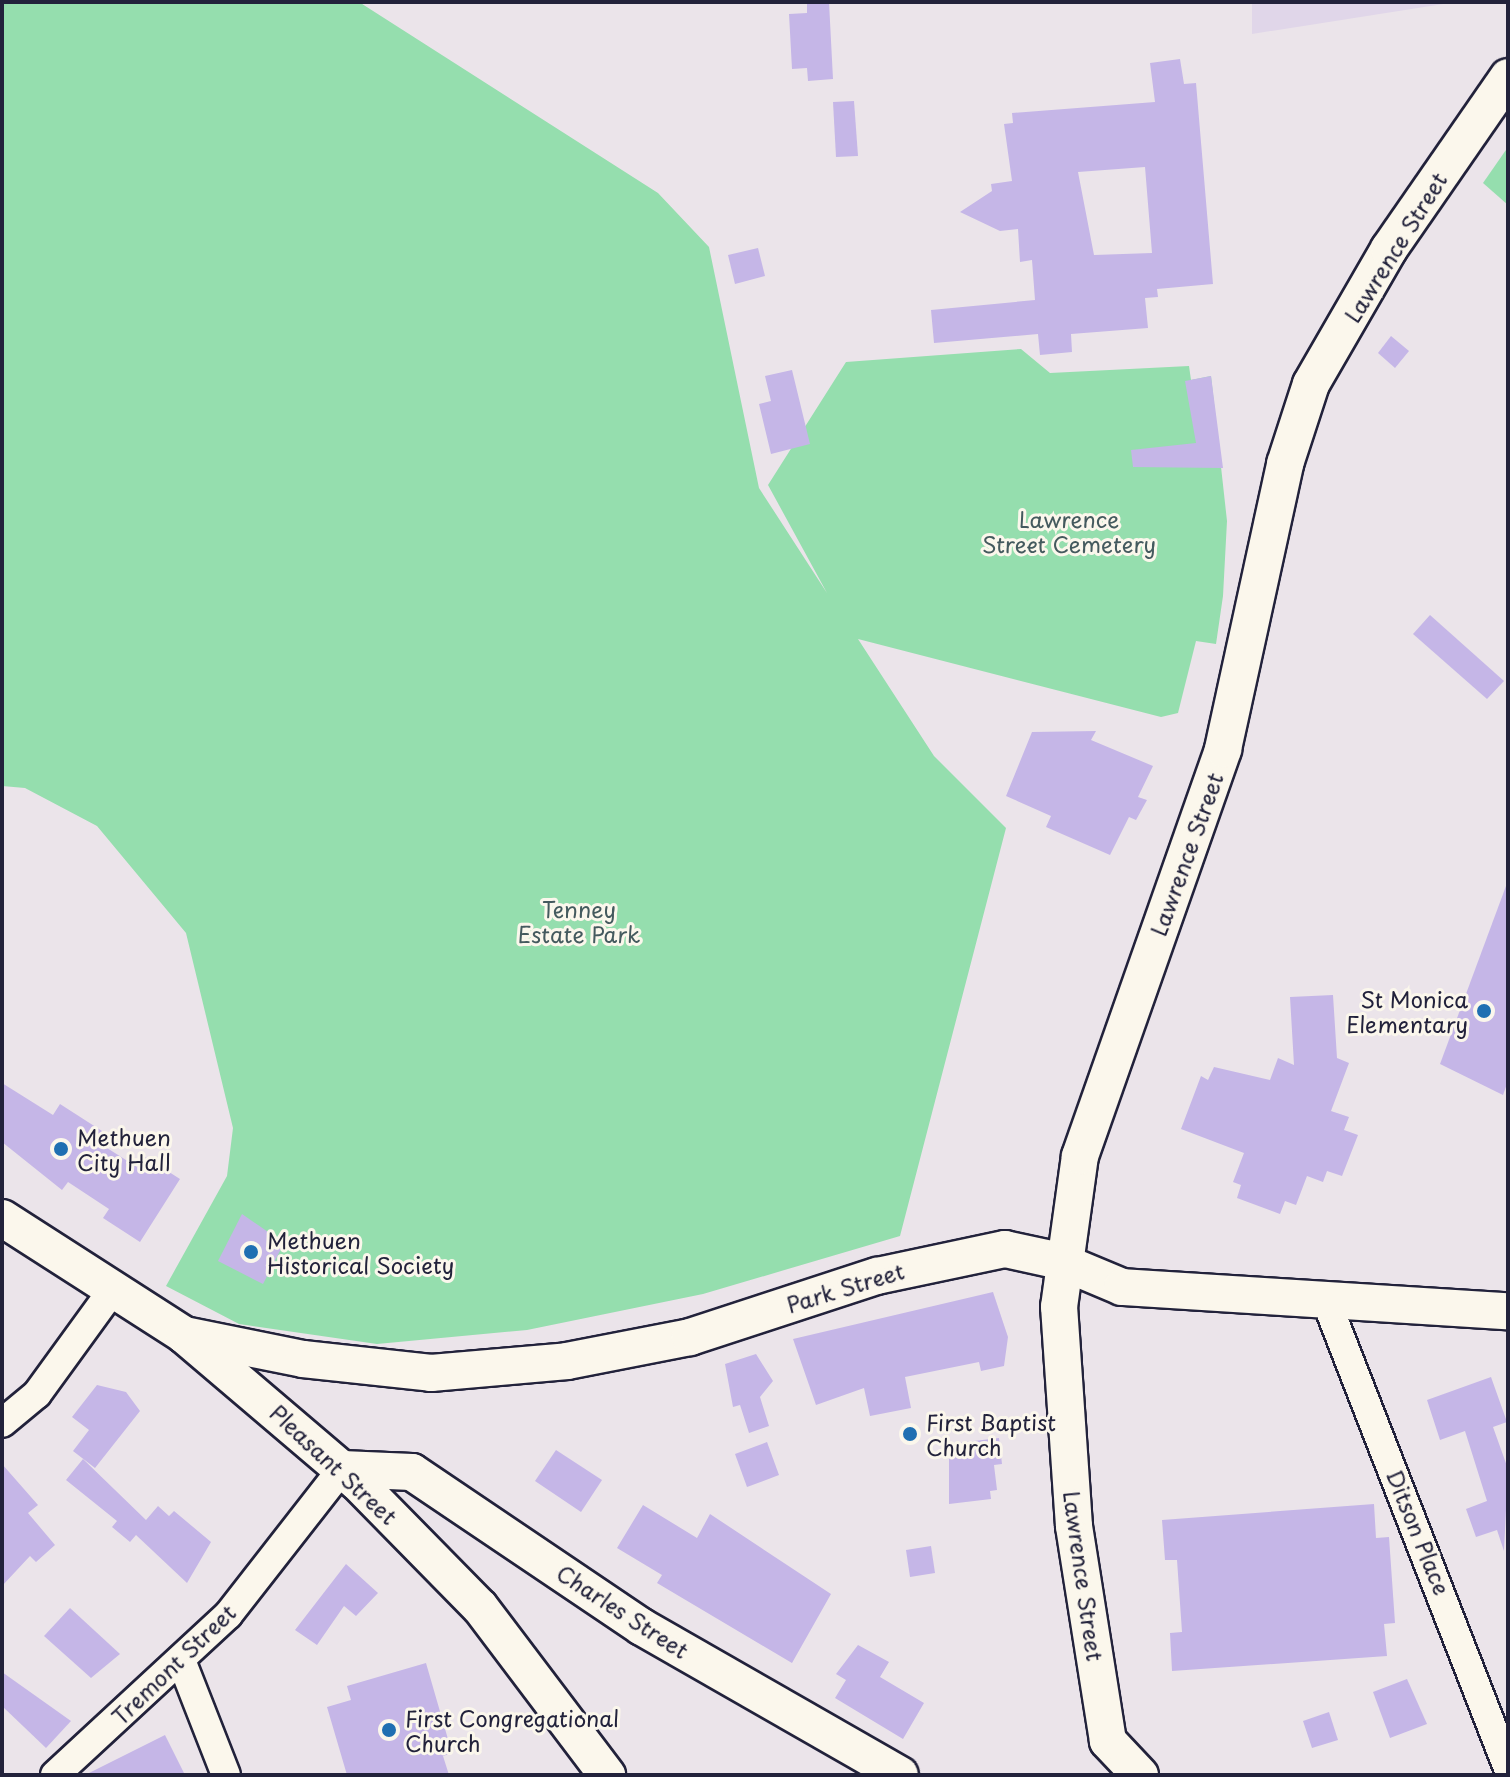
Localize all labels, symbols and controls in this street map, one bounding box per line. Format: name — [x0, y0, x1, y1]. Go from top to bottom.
street label: Lawrence Street — [1338, 167, 1452, 327]
park label: Lawrence Street Cemetery — [981, 505, 1157, 556]
street label: Lawrence Street — [1144, 768, 1228, 940]
park label: Tenney Estate Park — [518, 895, 640, 946]
place label: St Monica Elementary — [1346, 985, 1468, 1036]
marker: St Monica Elementary — [1475, 1002, 1493, 1020]
place label: Methuen City Hall — [77, 1123, 172, 1174]
marker: Methuen City Hall — [52, 1140, 70, 1158]
place label: Methuen Historical Society — [267, 1226, 454, 1278]
marker: Methuen Historical Society — [242, 1243, 260, 1261]
street label: Park Street — [783, 1257, 907, 1317]
street label: Pleasant Street — [265, 1398, 403, 1530]
place label: First Baptist Church — [926, 1408, 1058, 1460]
marker: First Baptist Church — [901, 1425, 919, 1443]
street label: Ditson Place — [1382, 1466, 1456, 1598]
street label: Lawrence Street — [1059, 1488, 1109, 1664]
street label: Charles Street — [551, 1558, 695, 1664]
street label: Tremont Street — [106, 1598, 240, 1730]
place label: First Congregational Church — [405, 1704, 620, 1756]
marker: First Congregational Church — [380, 1721, 398, 1739]

